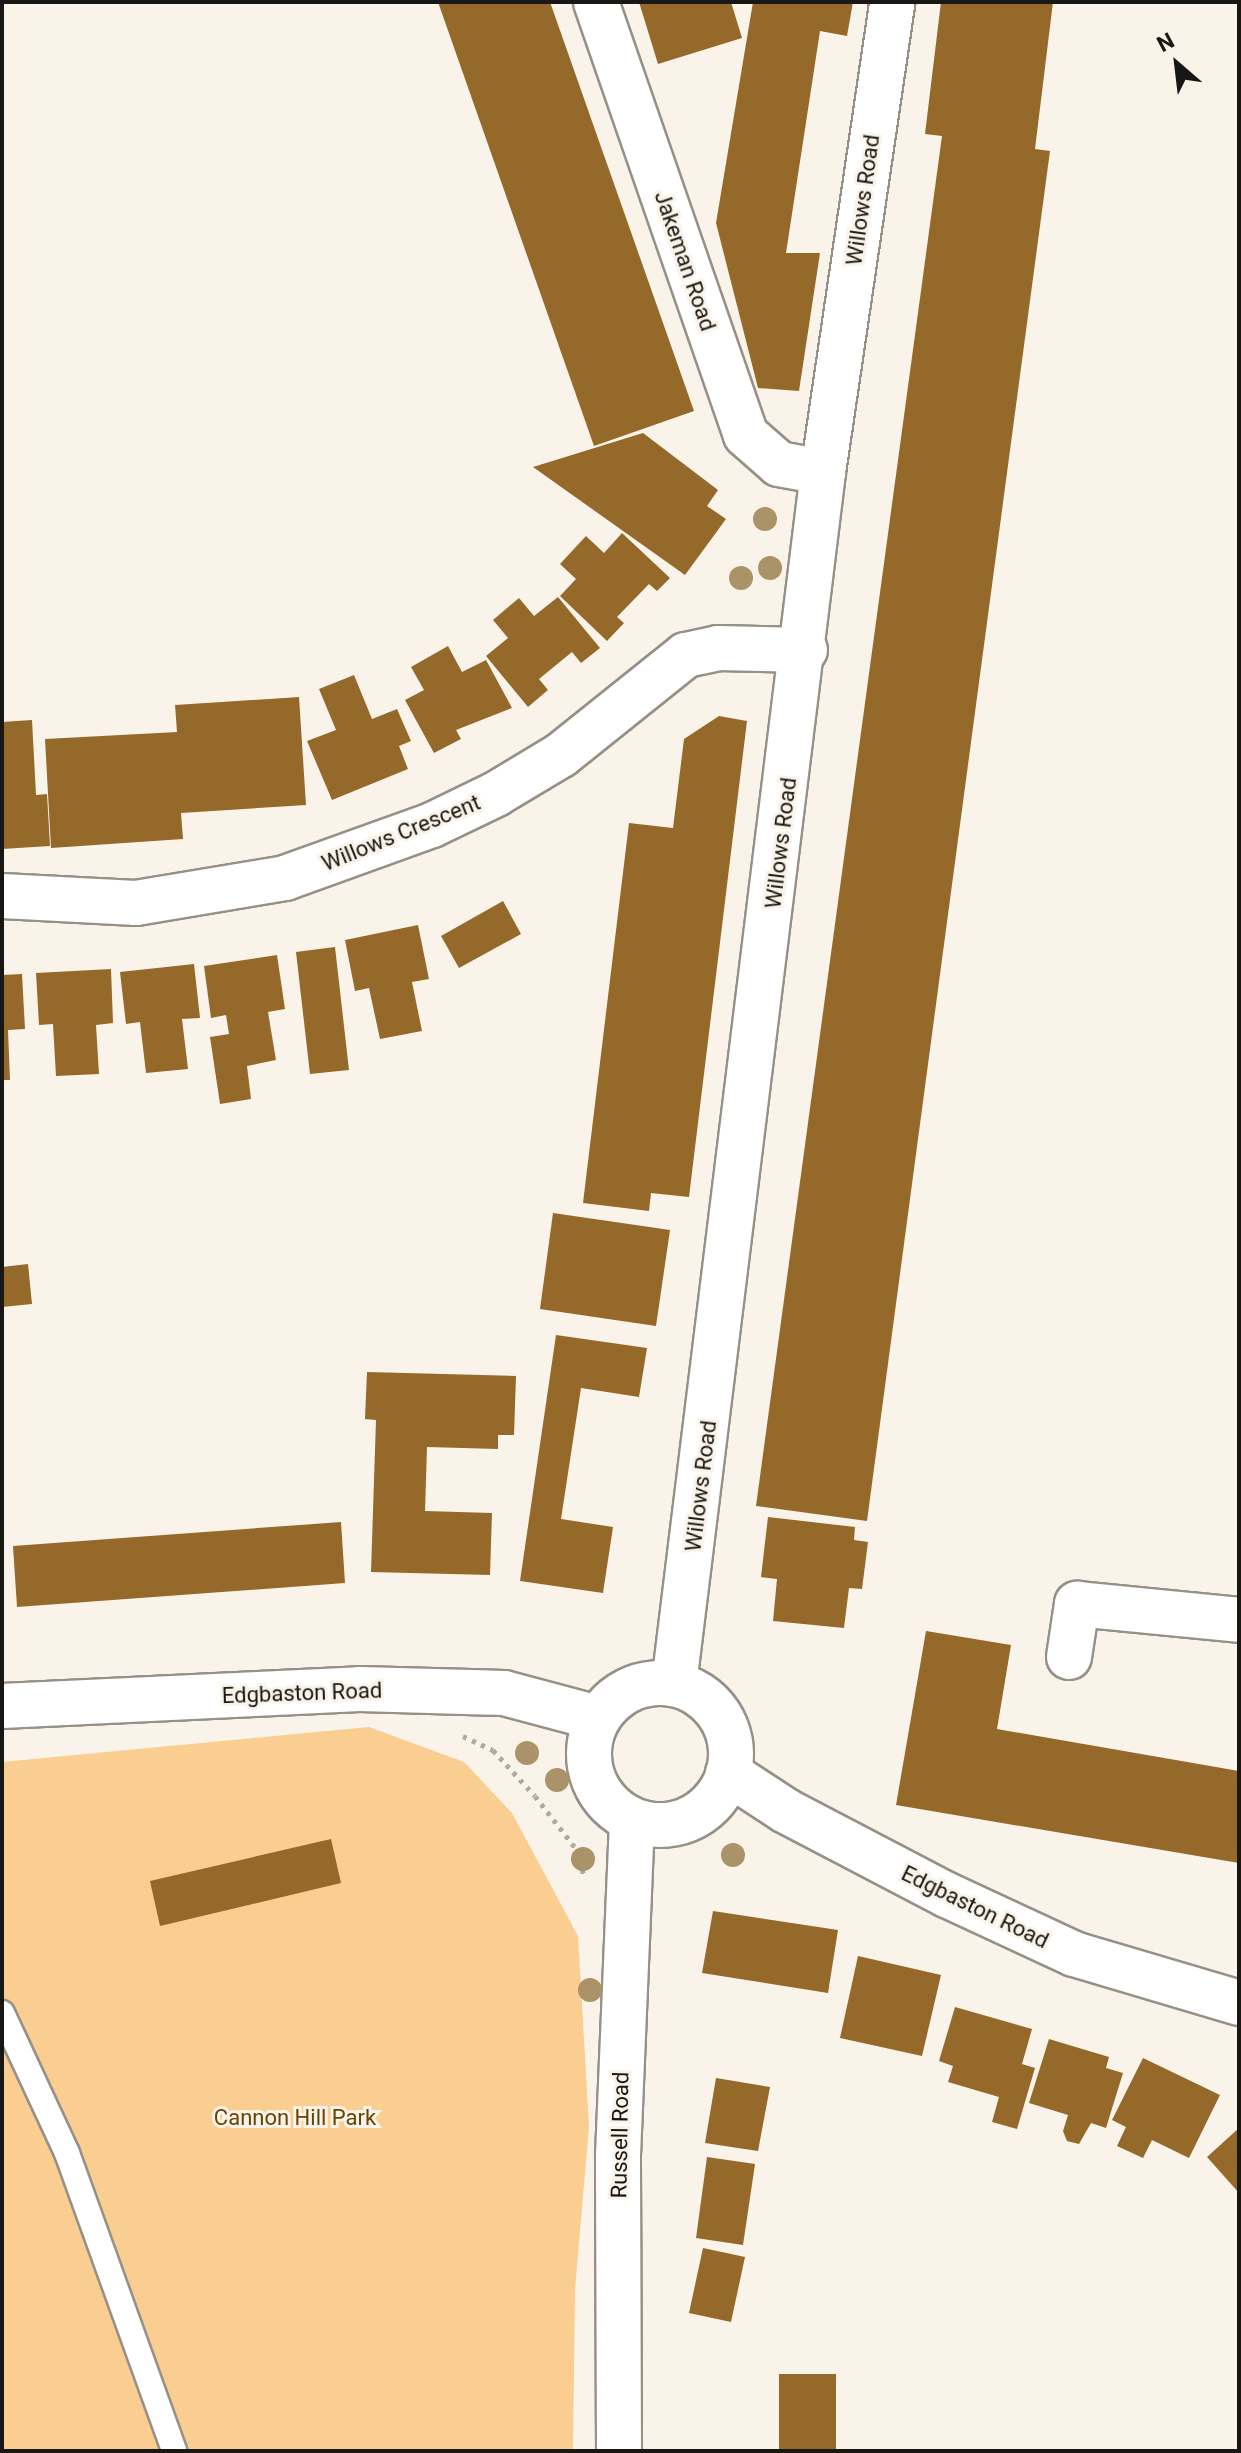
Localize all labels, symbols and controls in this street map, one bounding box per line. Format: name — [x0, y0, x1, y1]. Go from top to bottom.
north arrow — [1137, 24, 1217, 104]
text: N — [1153, 28, 1178, 57]
street label: Willows Road — [841, 133, 885, 267]
street label: Jakeman Road — [649, 188, 721, 334]
street label: Willows Road — [760, 776, 802, 910]
street label: Willows Crescent — [318, 789, 484, 877]
street label: Willows Road — [680, 1419, 722, 1553]
street label: Edgbaston Road — [221, 1677, 383, 1709]
street label: Edgbaston Road — [897, 1860, 1053, 1954]
street label: Russell Road — [606, 2071, 634, 2199]
park label: Cannon Hill Park — [214, 2105, 376, 2131]

